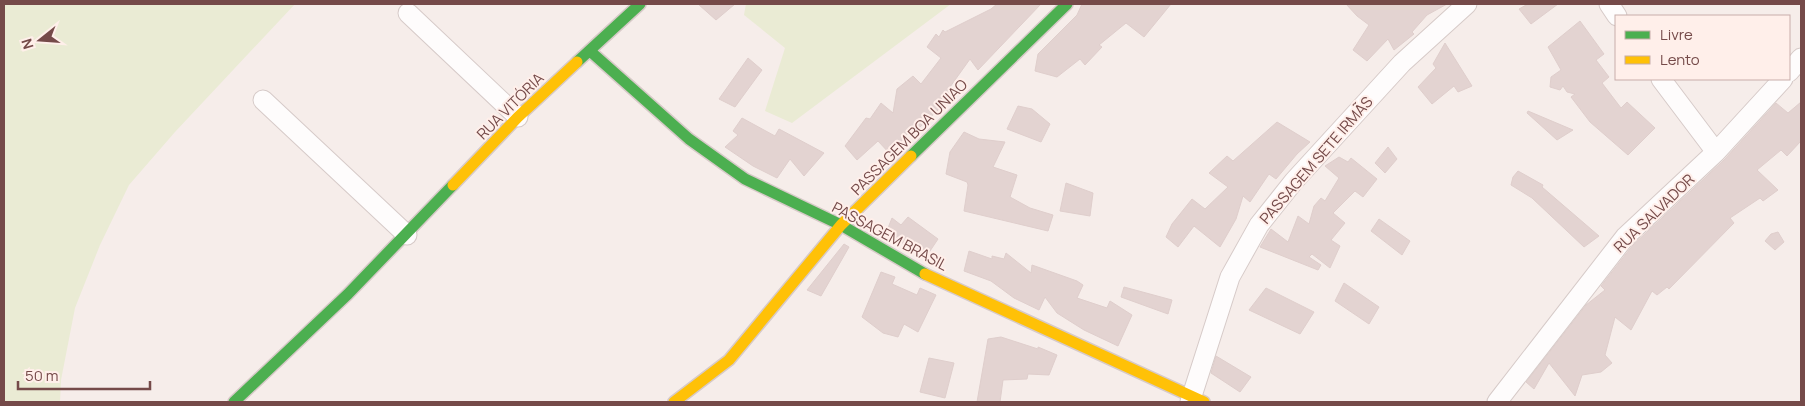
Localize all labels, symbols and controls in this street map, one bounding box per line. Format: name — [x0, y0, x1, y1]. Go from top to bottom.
north arrow — [15, 15, 65, 65]
legend — [1615, 15, 1790, 80]
text: Livre — [1660, 24, 1693, 45]
text: N — [17, 36, 38, 52]
text: Lento — [1660, 49, 1700, 70]
street label: RUA VITÓRIA — [472, 68, 548, 144]
street label: PASSAGEM BOA UNIAO — [846, 74, 972, 200]
street label: PASSAGEM SETE IRMÃS — [1255, 92, 1377, 228]
street label: RUA SALVADOR — [1609, 169, 1699, 257]
street label: PASSAGEM BRASIL — [828, 197, 952, 276]
scale bar — [18, 358, 150, 390]
text: 50 m — [25, 365, 59, 386]

